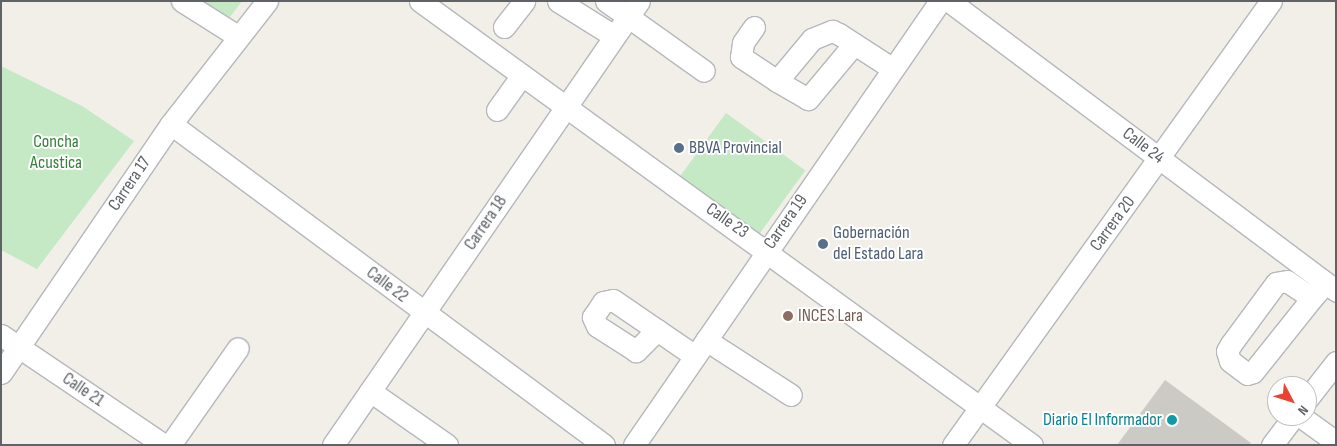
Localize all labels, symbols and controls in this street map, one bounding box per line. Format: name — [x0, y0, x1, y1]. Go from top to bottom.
street label: Calle 24 — [1118, 123, 1168, 169]
park label: Concha Acustica — [30, 132, 82, 174]
place label: BBVA Provincial — [689, 137, 782, 159]
marker: BBVA Provincial — [673, 142, 685, 154]
street label: Carrera 17 — [104, 153, 156, 215]
street label: Carrera 18 — [460, 191, 512, 255]
street label: Carrera 19 — [759, 191, 813, 253]
street label: Carrera 20 — [1086, 192, 1140, 256]
street label: Calle 23 — [701, 199, 753, 243]
place label: Gobernación del Estado Lara — [833, 223, 923, 266]
marker: Gobernación del Estado Lara — [817, 238, 829, 250]
street label: Calle 22 — [362, 262, 412, 308]
place label: INCES Lara — [798, 305, 863, 327]
marker: INCES Lara — [782, 310, 794, 322]
street label: Calle 21 — [58, 368, 108, 412]
north arrow — [1267, 376, 1317, 426]
text: N — [1294, 402, 1312, 419]
place label: Diario El Informador — [1043, 409, 1162, 431]
marker: Diario El Informador — [1166, 414, 1178, 426]

